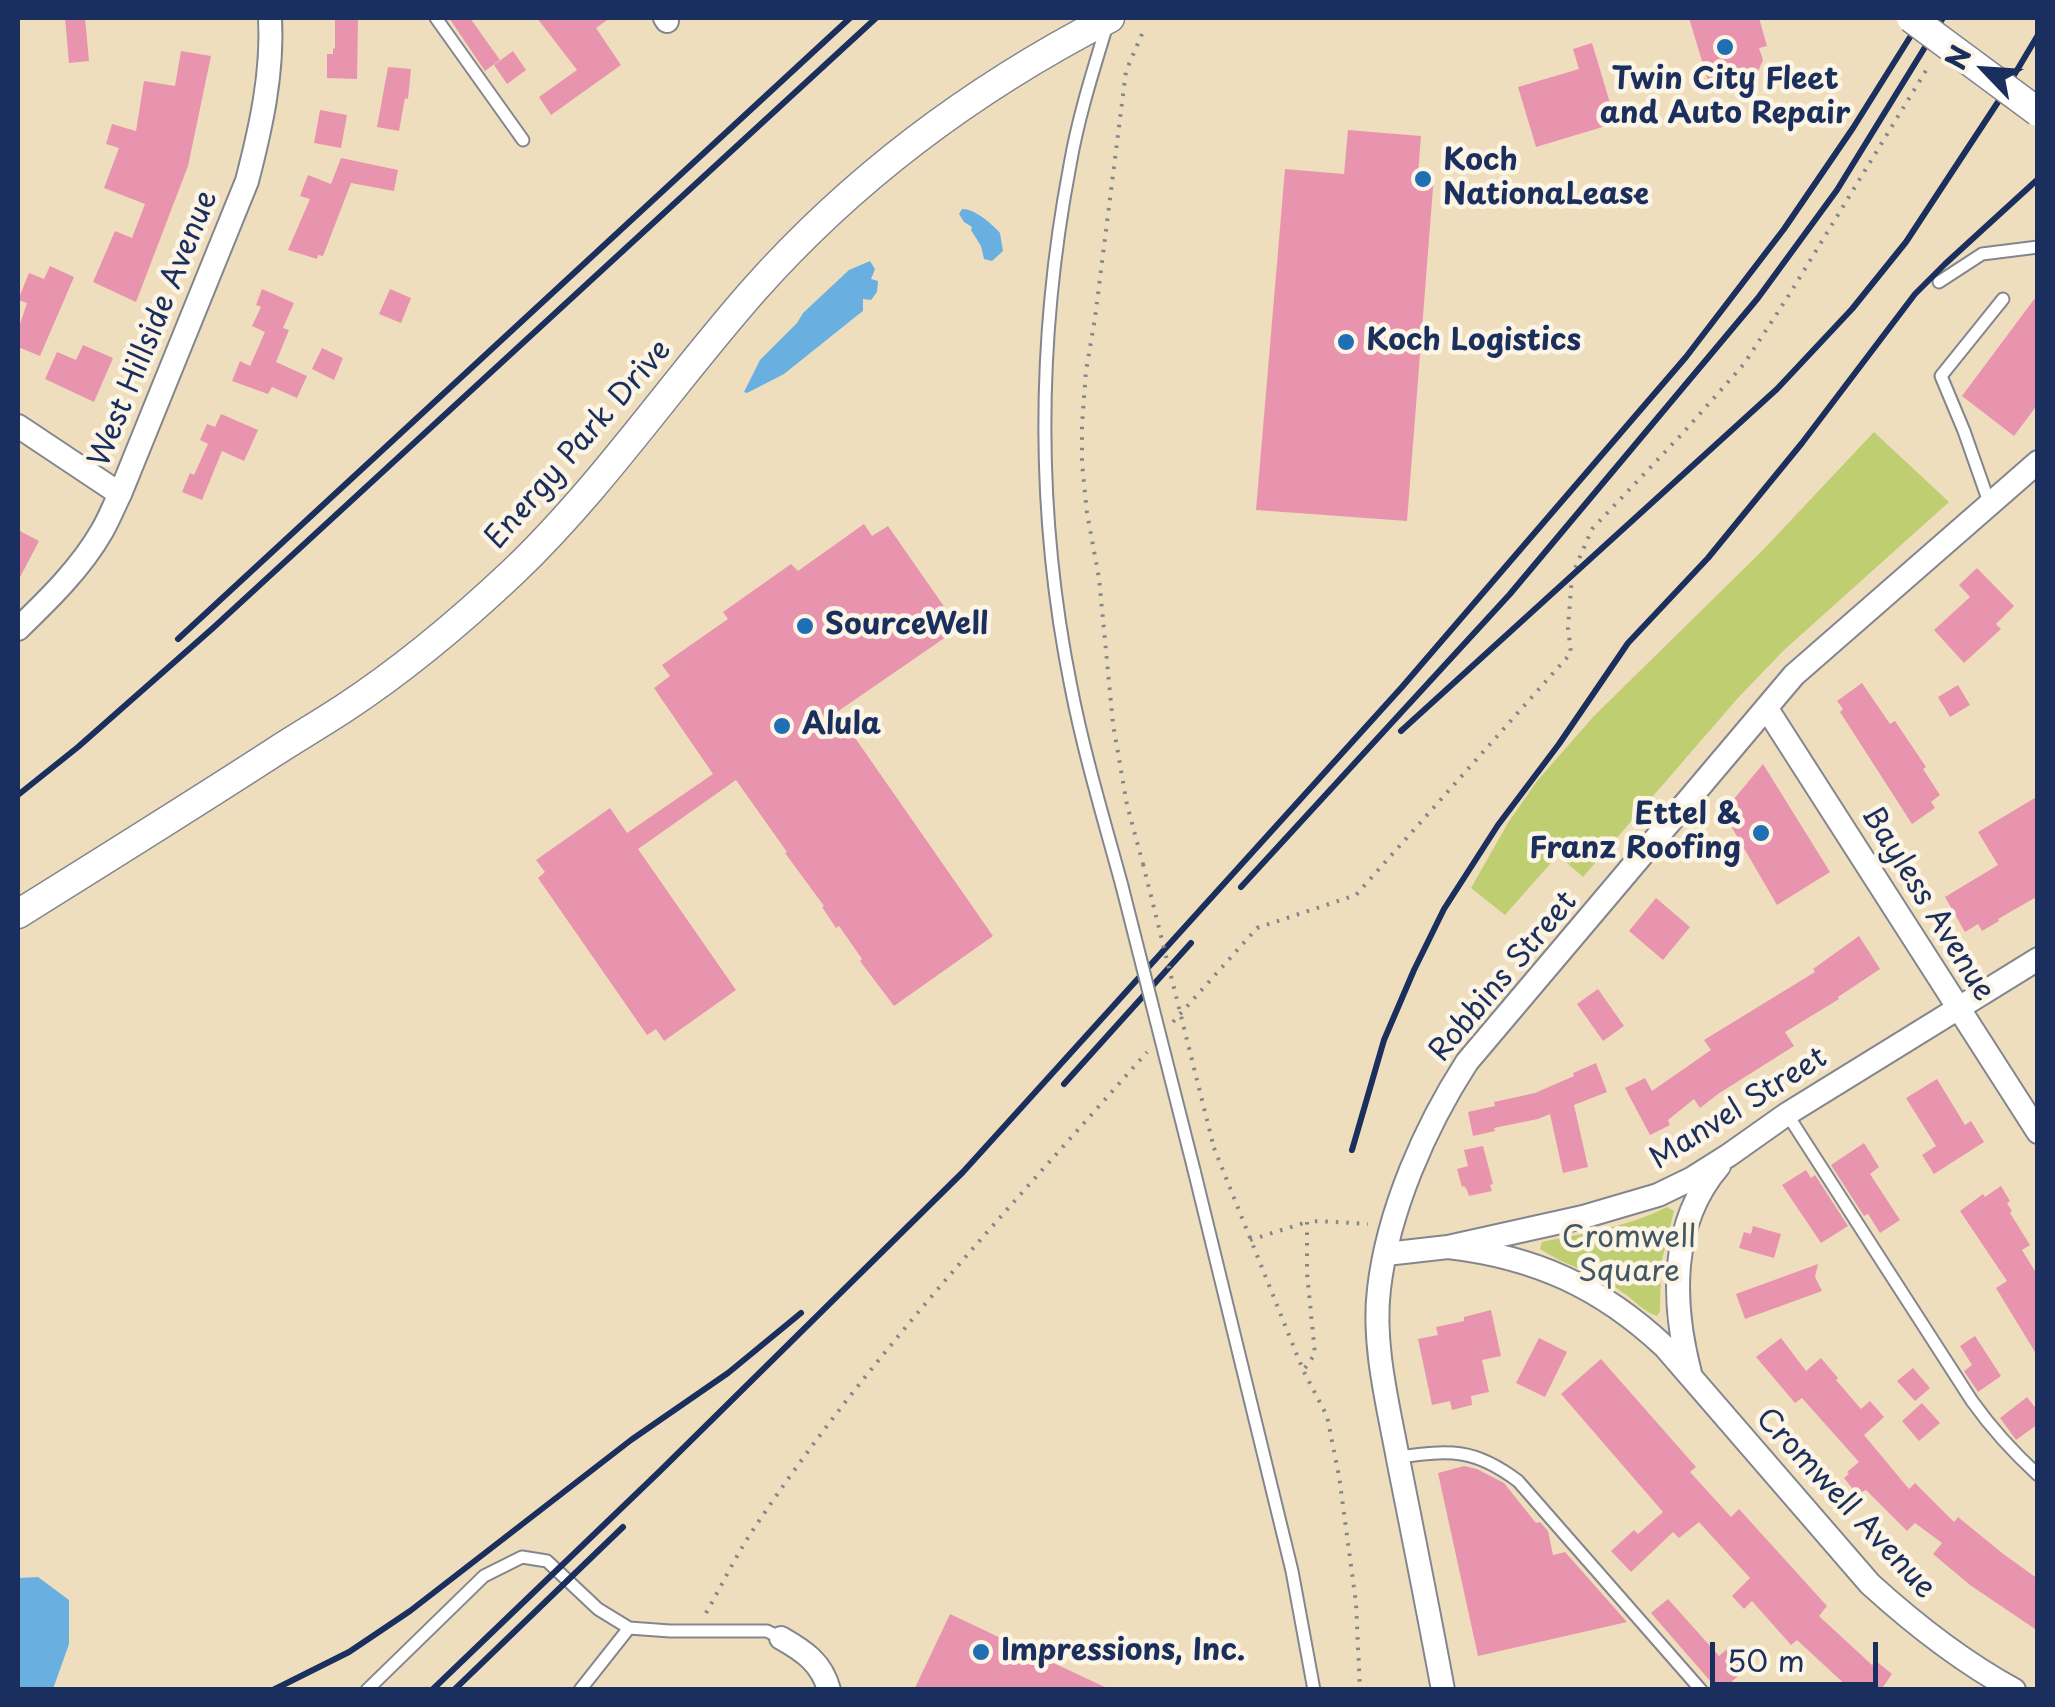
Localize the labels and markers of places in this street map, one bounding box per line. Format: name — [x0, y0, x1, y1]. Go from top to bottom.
marker: Twin City Fleet and Auto Repair — [1714, 36, 1736, 58]
place label: Twin City Fleet and Auto Repair — [1600, 63, 1850, 134]
place label: Koch NationaLease — [1443, 144, 1649, 214]
marker: Koch NationaLease — [1412, 168, 1434, 190]
place label: Koch Logistics — [1366, 324, 1581, 360]
marker: Koch Logistics — [1335, 331, 1357, 353]
place label: SourceWell — [825, 608, 988, 644]
marker: SourceWell — [794, 615, 816, 637]
place label: Alula — [802, 708, 881, 744]
marker: Alula — [771, 715, 793, 737]
place label: Ettel & Franz Roofing — [1529, 798, 1741, 868]
marker: Ettel & Franz Roofing — [1750, 822, 1772, 844]
place label: Impressions, Inc. — [1001, 1634, 1245, 1670]
marker: Impressions, Inc. — [970, 1641, 992, 1663]

